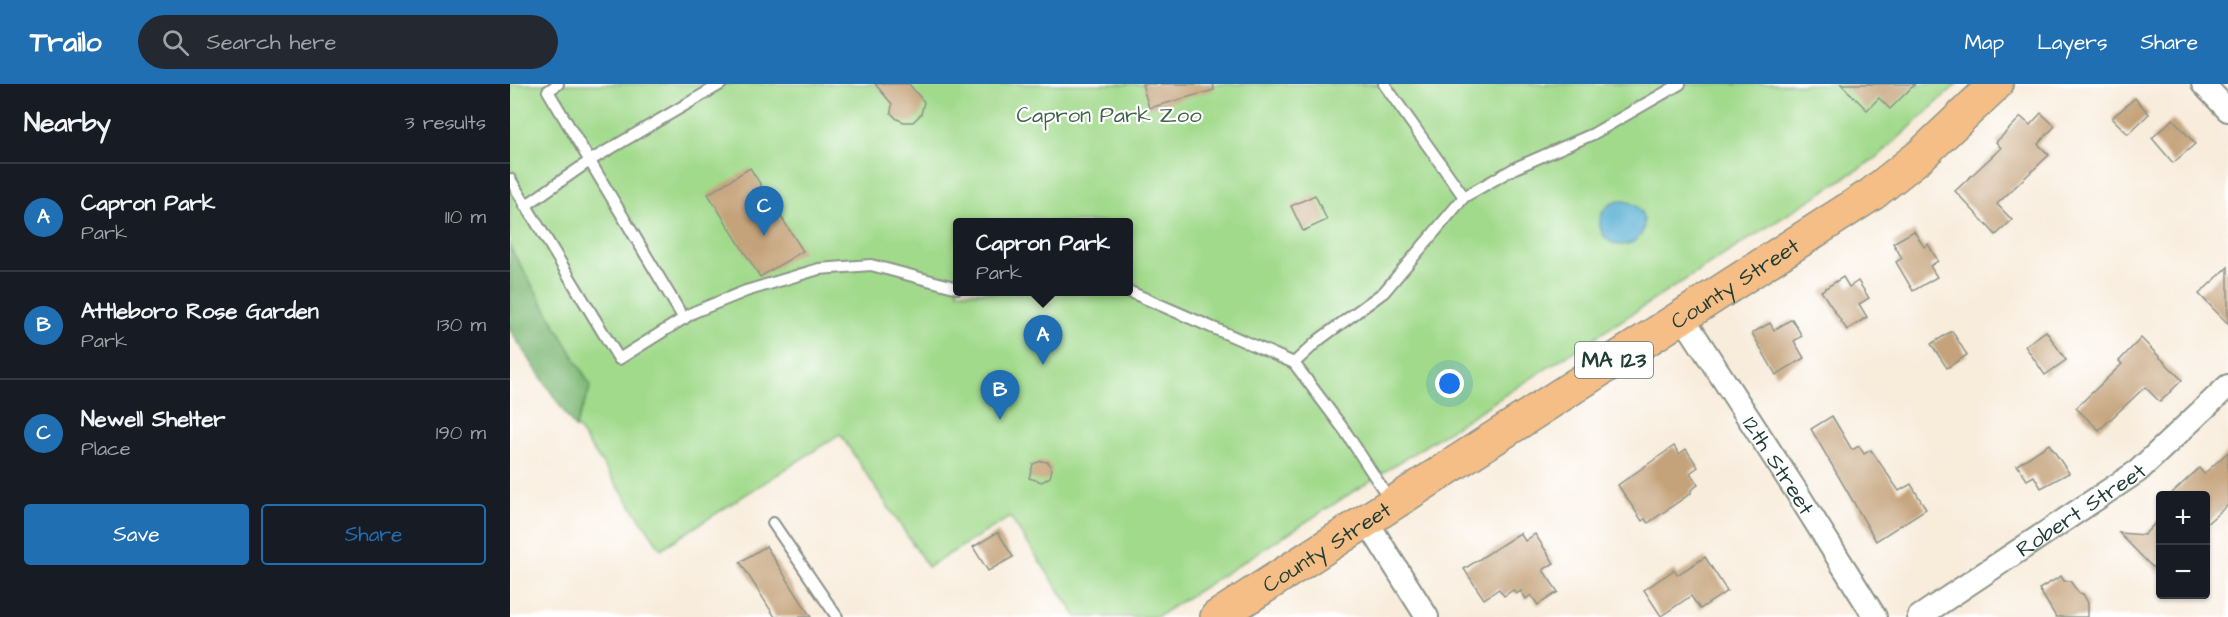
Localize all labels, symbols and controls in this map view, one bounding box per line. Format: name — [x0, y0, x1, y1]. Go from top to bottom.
search box — [138, 15, 558, 69]
text: Trailo — [30, 23, 102, 62]
icon: search — [159, 26, 192, 59]
text: Search here — [207, 27, 336, 58]
text: Map — [1964, 28, 2004, 57]
text: Layers — [2037, 28, 2107, 57]
text: Share — [2140, 28, 2198, 57]
park label: Capron Park Zoo — [1016, 100, 1202, 131]
text: Nearby — [24, 105, 111, 141]
text: 3 results — [404, 109, 486, 137]
pin: C — [744, 186, 784, 236]
text: Capron Park — [81, 188, 215, 219]
text: A — [37, 203, 50, 231]
text: 110 m — [445, 203, 486, 231]
popup — [953, 218, 1133, 296]
text: Park — [81, 219, 127, 247]
text: Capron Park — [976, 228, 1110, 259]
street label: County Street — [1665, 231, 1806, 337]
text: Park — [976, 259, 1022, 287]
text: Attleboro Rose Garden — [81, 296, 319, 327]
text: B — [36, 311, 51, 339]
text: 130 m — [437, 311, 486, 339]
pin: A — [1024, 316, 1062, 365]
text: Park — [81, 327, 127, 355]
road number: MA 123 — [1575, 342, 1653, 378]
your location — [1435, 369, 1464, 398]
pin: B — [980, 370, 1020, 420]
text: Newell Shelter — [81, 404, 225, 435]
street label: 12th Street — [1734, 411, 1821, 521]
text: C — [36, 419, 51, 447]
text: 190 m — [436, 419, 486, 447]
text: Place — [81, 435, 131, 463]
street label: Robert Street — [2010, 457, 2154, 565]
map controls — [2156, 491, 2210, 599]
button: + — [2156, 491, 2210, 545]
street label: County Street — [1257, 495, 1398, 601]
button: Save — [24, 504, 249, 565]
button: Share — [261, 504, 486, 565]
button: − — [2156, 545, 2210, 599]

